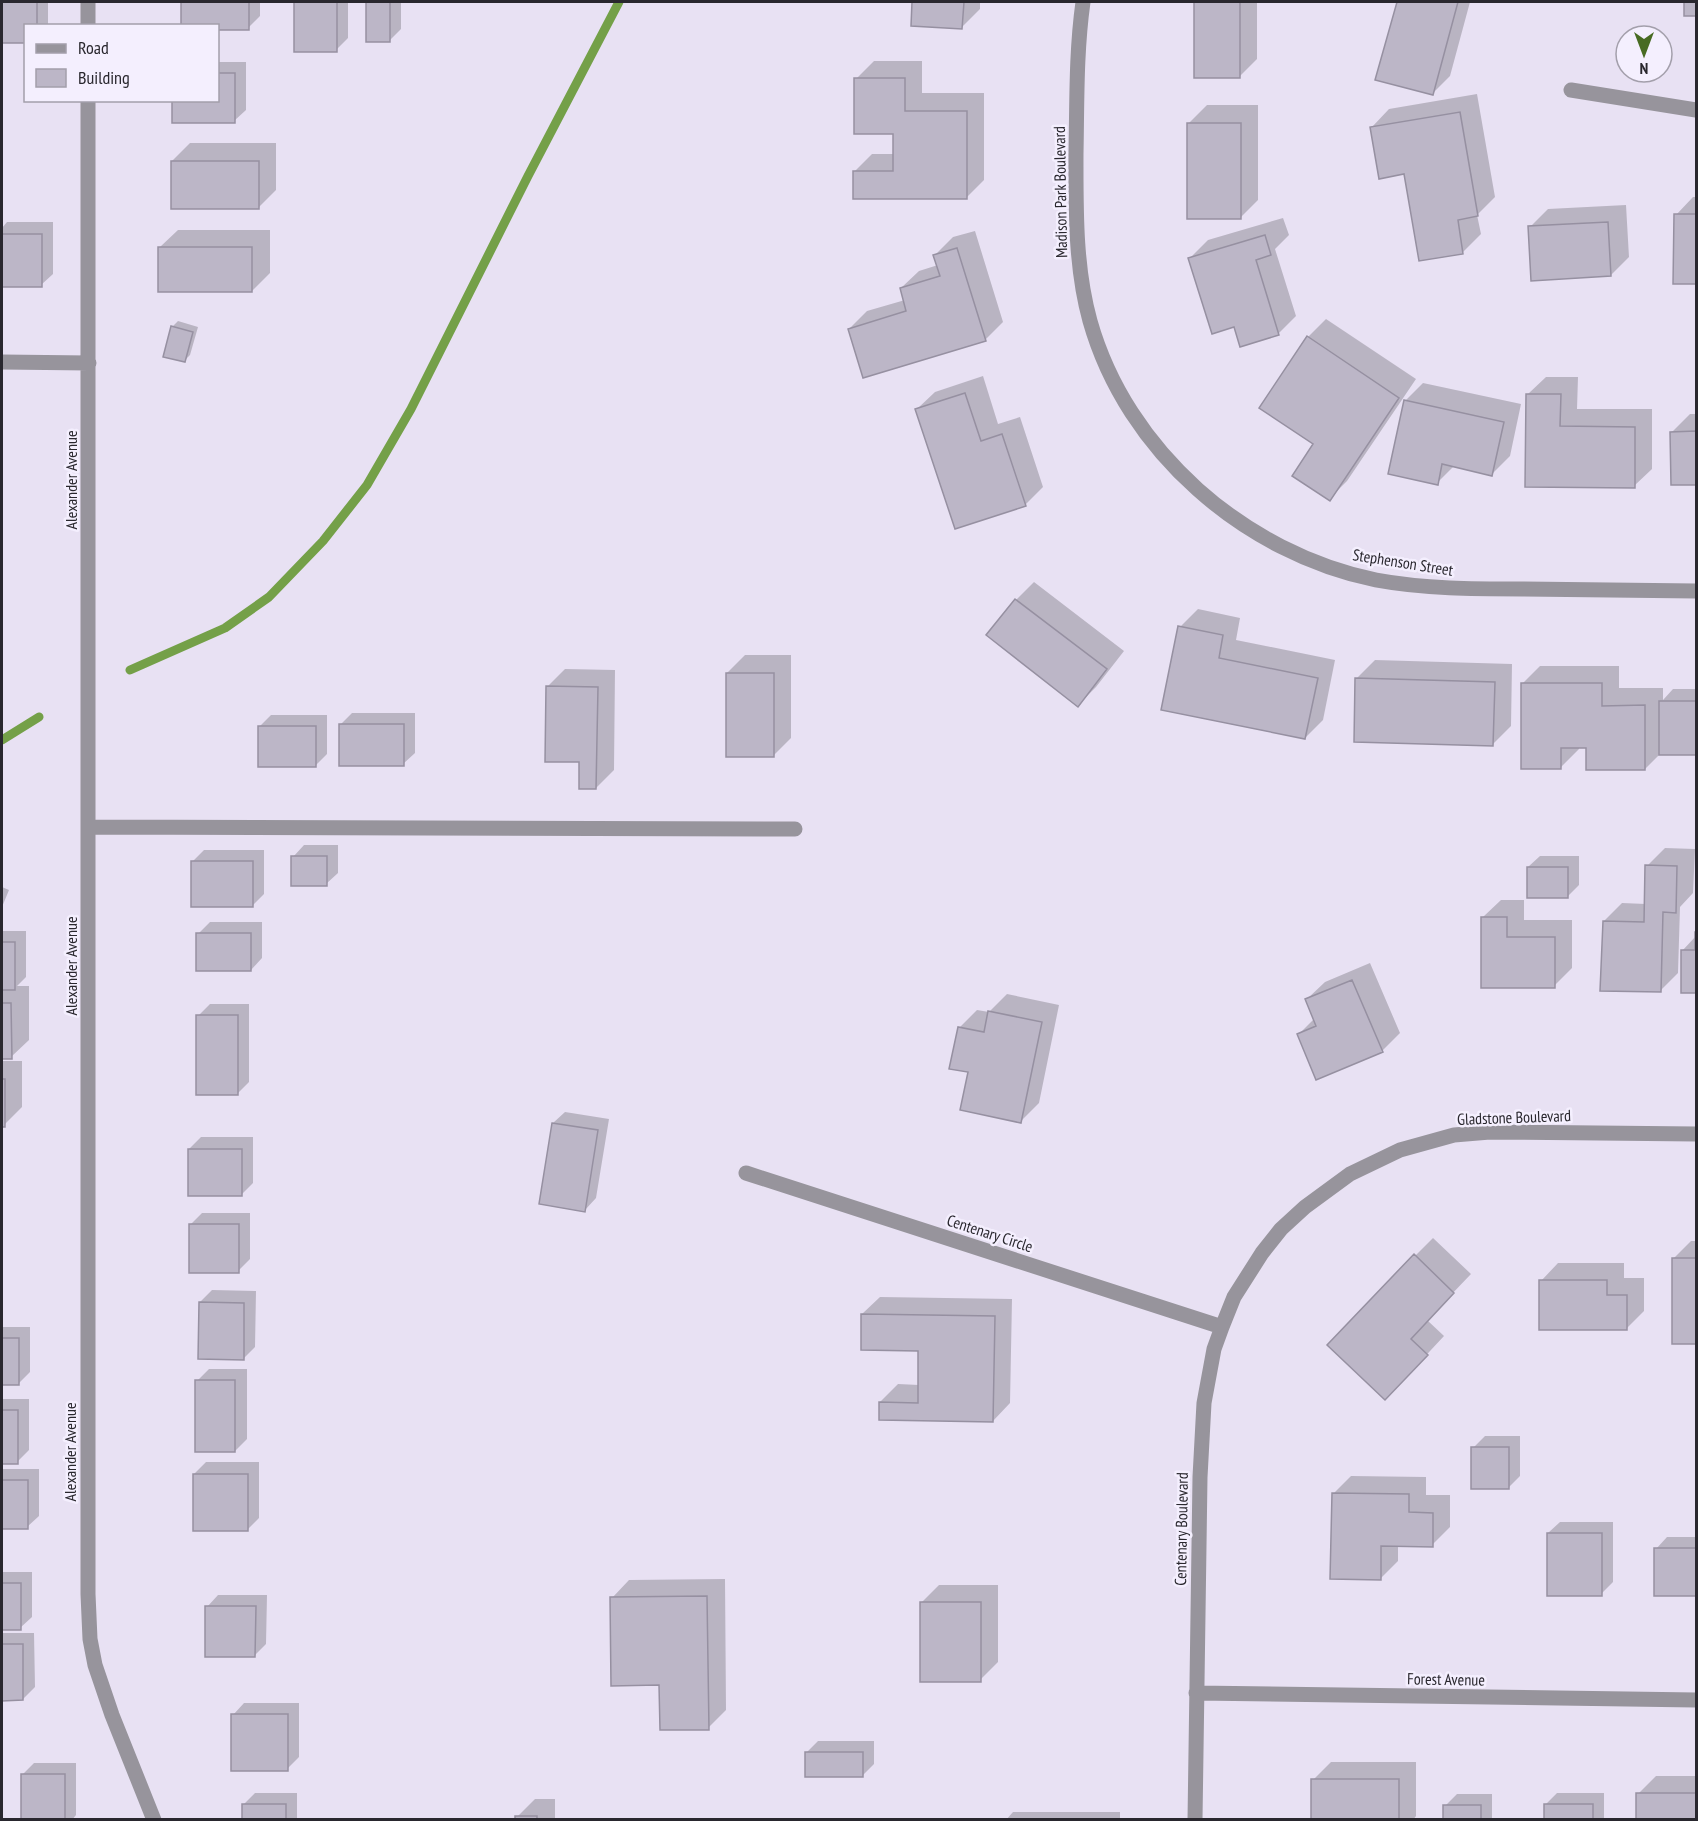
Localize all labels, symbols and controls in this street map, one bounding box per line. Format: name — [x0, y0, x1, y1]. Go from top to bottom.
legend — [24, 24, 219, 102]
north arrow — [1614, 24, 1674, 84]
text: Road — [78, 36, 109, 59]
text: N — [1640, 59, 1648, 79]
text: Building — [78, 66, 130, 89]
street label: Madison Park Boulevard — [1049, 126, 1071, 258]
street label: Alexander Avenue — [61, 431, 81, 529]
street label: Stephenson Street — [1351, 544, 1455, 580]
street label: Alexander Avenue — [61, 917, 81, 1015]
street label: Gladstone Boulevard — [1457, 1105, 1571, 1129]
street label: Centenary Circle — [944, 1210, 1036, 1256]
street label: Alexander Avenue — [60, 1403, 80, 1501]
street label: Centenary Boulevard — [1170, 1472, 1192, 1586]
street label: Forest Avenue — [1407, 1668, 1485, 1690]

